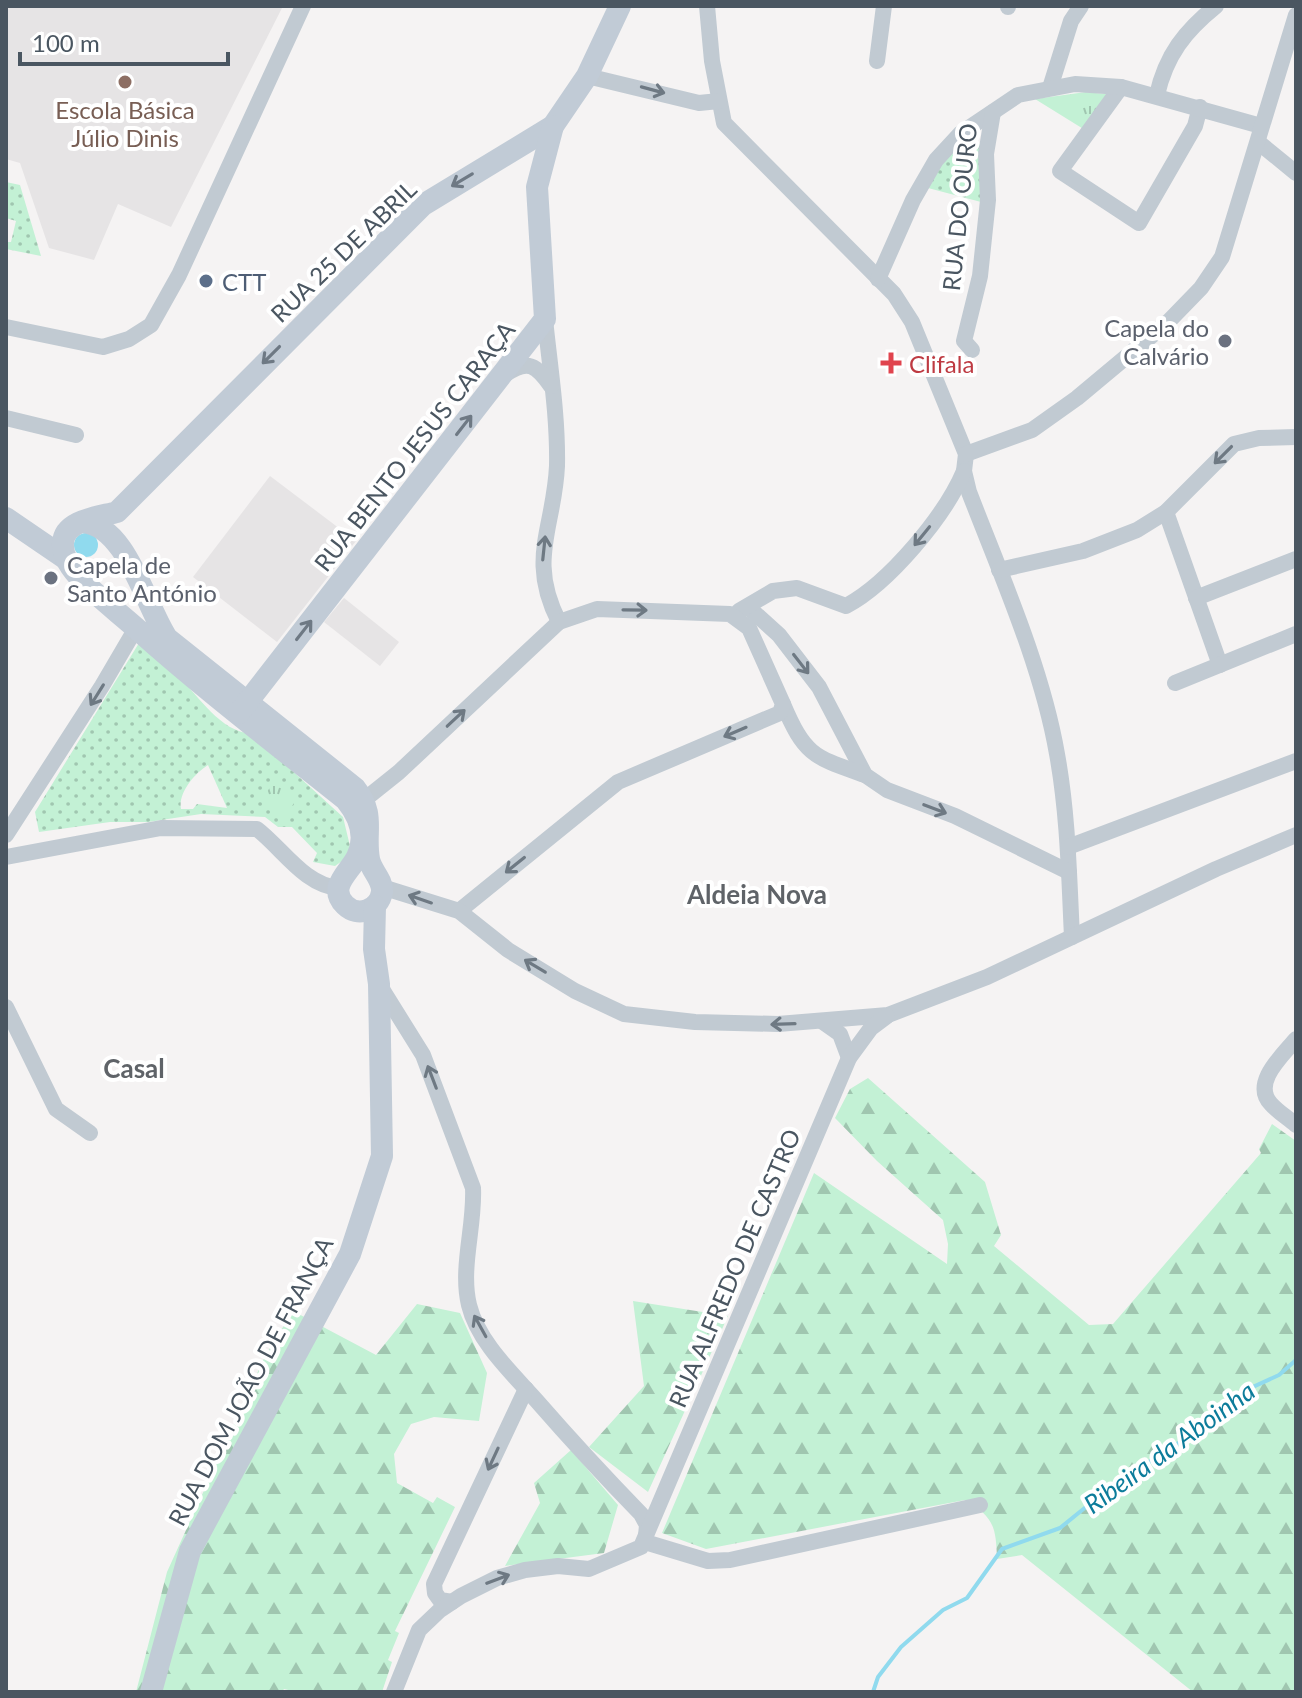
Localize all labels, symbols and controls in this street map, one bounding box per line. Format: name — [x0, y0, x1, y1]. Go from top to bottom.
scale bar — [20, 16, 228, 66]
text: 100 m — [32, 28, 100, 57]
marker: Escola Básica Júlio Dinis — [116, 73, 134, 91]
one-way arrow — [640, 84, 666, 99]
place label: Escola Básica Júlio Dinis — [55, 95, 195, 152]
street label: RUA DO OURO — [936, 122, 982, 292]
one-way arrow — [451, 173, 474, 189]
street label: RUA 25 DE ABRIL — [264, 174, 422, 328]
place label: CTT — [222, 267, 266, 296]
marker: CTT — [197, 272, 215, 290]
place label: Capela do Calvário — [1104, 313, 1209, 370]
street label: RUA BENTO JESUS CARAÇA — [308, 315, 521, 577]
marker: Capela do Calvário — [1216, 332, 1234, 350]
one-way arrow — [262, 345, 281, 365]
place label: Clifala — [909, 349, 974, 378]
marker: Clifala — [880, 352, 902, 374]
one-way arrow — [455, 415, 472, 436]
one-way arrow — [1214, 445, 1233, 464]
one-way arrow — [913, 526, 931, 546]
one-way arrow — [536, 535, 551, 561]
place label: Capela de Santo António — [67, 550, 217, 607]
marker: Capela de Santo António — [42, 569, 60, 587]
one-way arrow — [621, 603, 648, 618]
one-way arrow — [295, 620, 312, 641]
one-way arrow — [793, 653, 810, 674]
one-way arrow — [88, 683, 104, 706]
one-way arrow — [446, 709, 466, 728]
one-way arrow — [723, 726, 748, 741]
one-way arrow — [922, 803, 947, 817]
one-way arrow — [505, 856, 526, 874]
district label: Aldeia Nova — [686, 878, 827, 910]
one-way arrow — [408, 890, 433, 905]
one-way arrow — [524, 958, 547, 974]
one-way arrow — [770, 1016, 797, 1031]
district label: Casal — [103, 1052, 165, 1084]
one-way arrow — [424, 1065, 438, 1090]
street label: RUA ALFREDO DE CASTRO — [662, 1125, 806, 1411]
street label: RUA DOM JOÃO DE FRANÇA — [161, 1231, 339, 1530]
one-way arrow — [471, 1315, 487, 1338]
water label: Ribeira da Aboinha — [1077, 1374, 1261, 1520]
one-way arrow — [485, 1447, 500, 1471]
one-way arrow — [485, 1571, 510, 1585]

